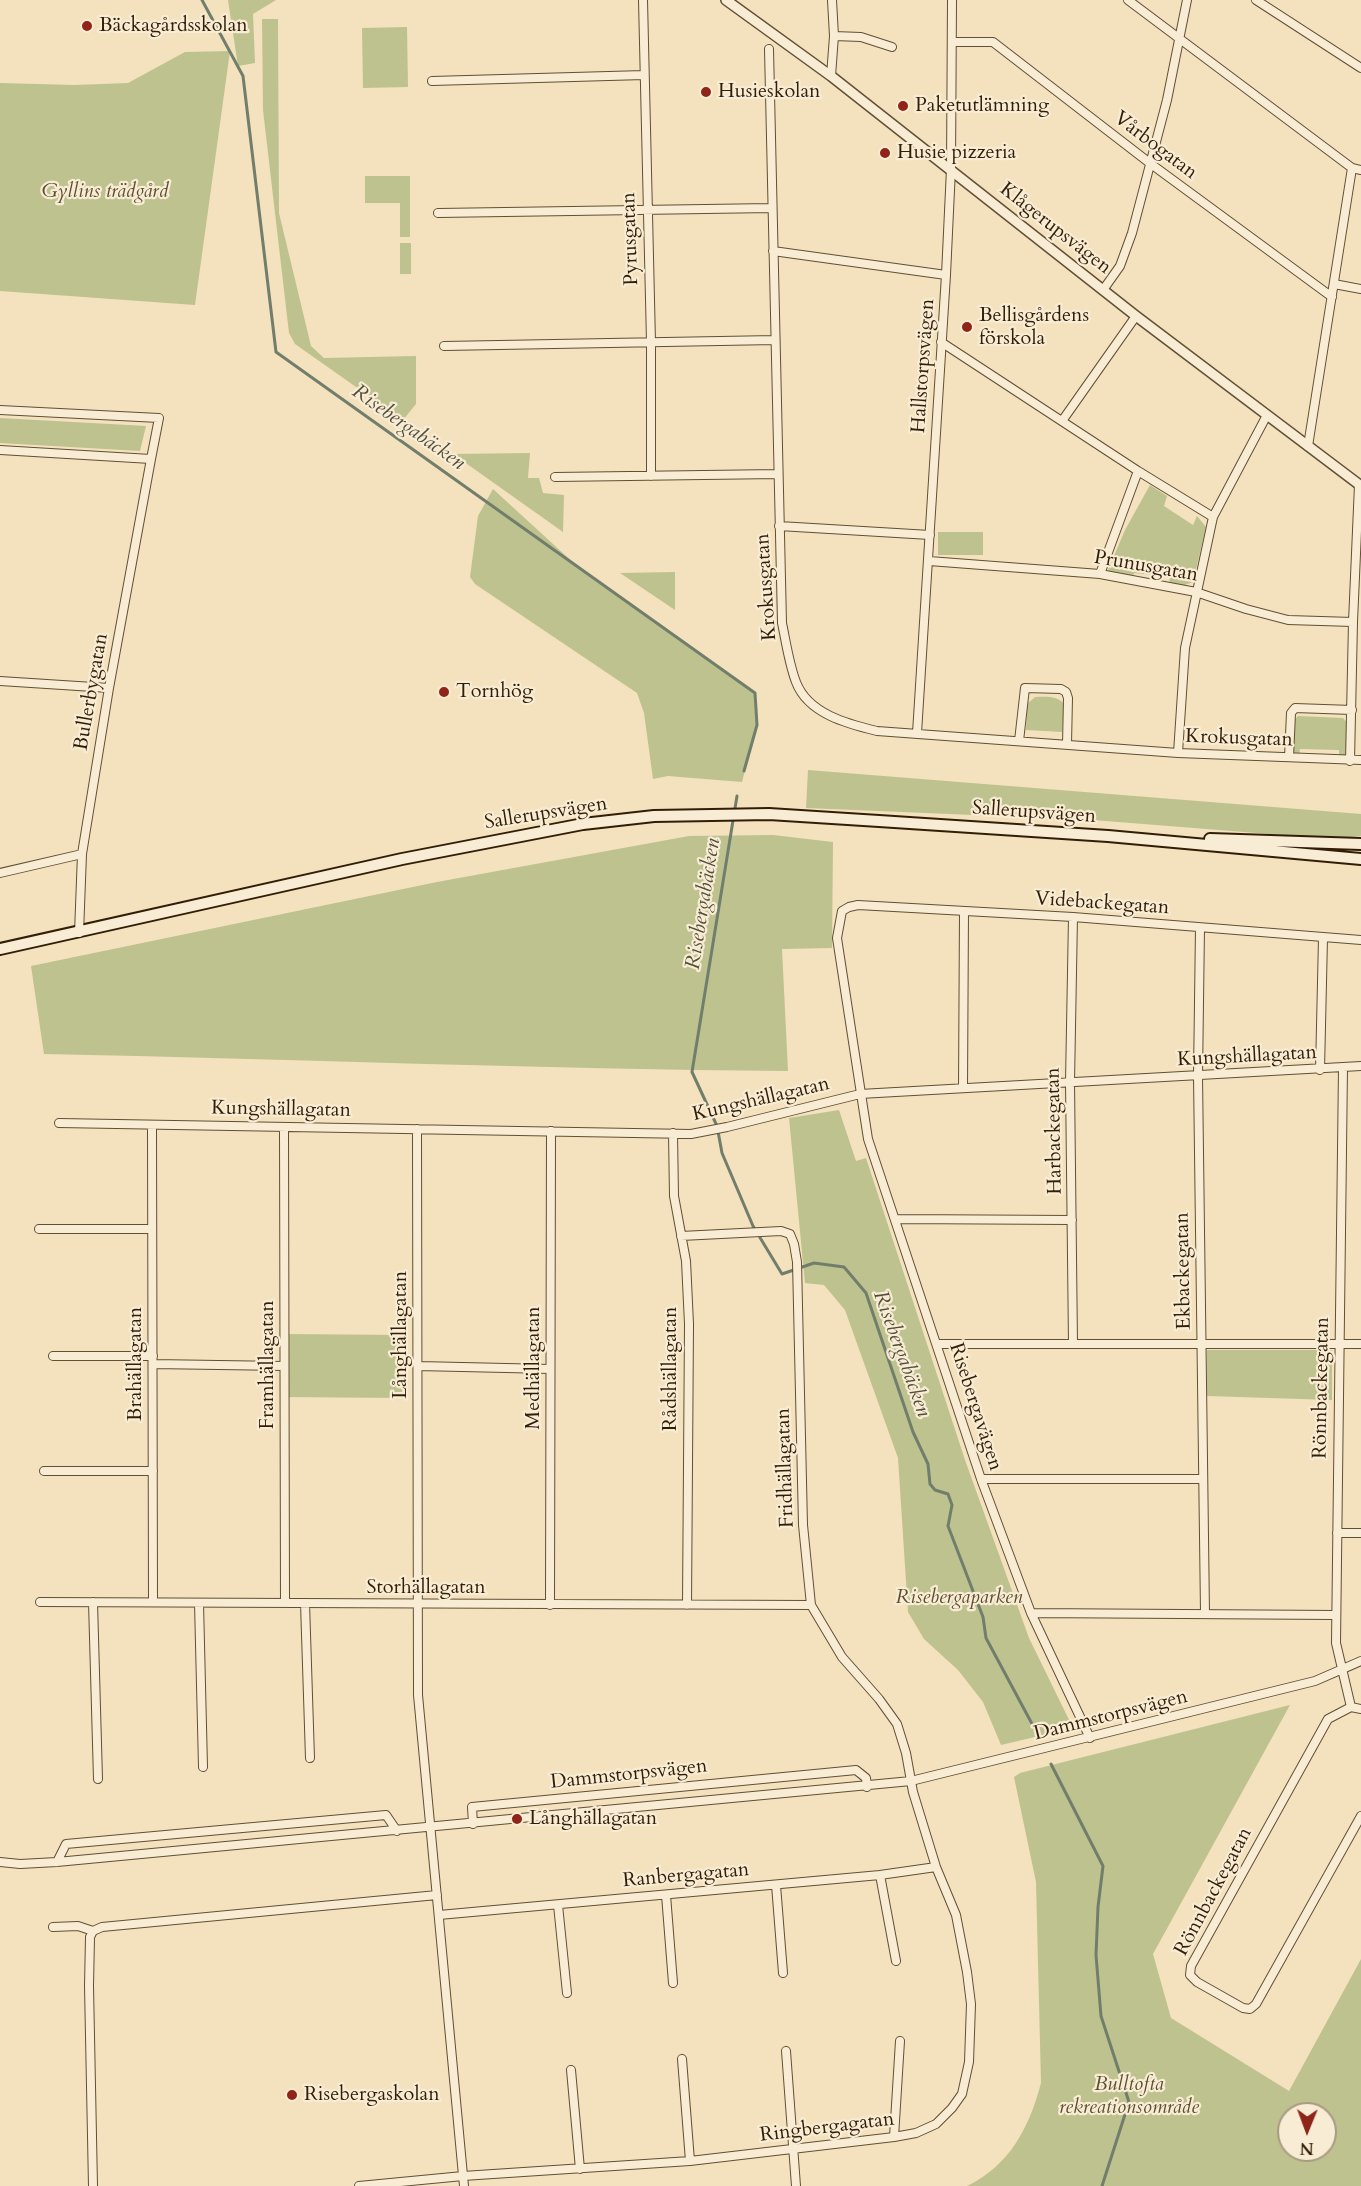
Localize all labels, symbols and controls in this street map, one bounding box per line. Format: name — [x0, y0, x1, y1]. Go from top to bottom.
place label: Bäckagårdsskolan — [99, 14, 248, 38]
marker: Bäckagårdsskolan — [80, 19, 94, 33]
place label: Husieskolan — [718, 80, 820, 104]
marker: Husieskolan — [699, 85, 713, 99]
place label: Paketutlämning — [915, 94, 1049, 118]
marker: Paketutlämning — [896, 99, 910, 113]
street label: Vårbogatan — [1109, 107, 1201, 185]
place label: Husie pizzeria — [897, 141, 1016, 165]
marker: Husie pizzeria — [878, 146, 892, 160]
street label: Klågerupsvägen — [994, 178, 1116, 280]
park label: Gyllins trädgård — [42, 180, 168, 204]
street label: Pyrusgatan — [617, 192, 645, 286]
street label: Hallstorpsvägen — [907, 298, 941, 434]
place label: Bellisgårdens förskola — [979, 304, 1089, 351]
marker: Bellisgårdens förskola — [960, 320, 974, 334]
water label: Risebergabäcken — [346, 380, 470, 476]
street label: Krokusgatan — [751, 533, 783, 641]
street label: Prunusgatan — [1092, 546, 1200, 588]
street label: Bullerbygatan — [70, 632, 114, 752]
place label: Tornhög — [456, 680, 533, 704]
marker: Tornhög — [437, 685, 451, 699]
street label: Krokusgatan — [1185, 725, 1293, 753]
street label: Sallerupsvägen — [483, 792, 609, 836]
street label: Sallerupsvägen — [971, 797, 1097, 829]
water label: Risebergabäcken — [681, 837, 727, 971]
street label: Videbackegatan — [1034, 887, 1170, 921]
street label: Kungshällagatan — [1177, 1041, 1317, 1073]
street label: Harbackegatan — [1042, 1067, 1068, 1195]
street label: Kungshällagatan — [690, 1073, 832, 1127]
street label: Kungshällagatan — [211, 1097, 351, 1123]
street label: Ekbackegatan — [1171, 1212, 1197, 1330]
street label: Långhällagatan — [389, 1271, 413, 1399]
water label: Risebergabäcken — [866, 1287, 936, 1421]
street label: Framhällagatan — [256, 1300, 280, 1430]
street label: Medhällagatan — [522, 1306, 546, 1430]
street label: Brahällagatan — [124, 1307, 148, 1421]
street label: Rådshällagatan — [659, 1307, 683, 1431]
street label: Rönnbackegatan — [1309, 1317, 1335, 1459]
street label: Risebergavägen — [943, 1340, 1007, 1474]
street label: Fridhällagatan — [772, 1408, 800, 1528]
street label: Storhällagatan — [366, 1576, 486, 1600]
park label: Risebergaparken — [896, 1586, 1022, 1610]
street label: Dammstorpsvägen — [1032, 1685, 1190, 1747]
street label: Dammstorpsvägen — [549, 1755, 709, 1795]
place label: Långhällagatan — [529, 1807, 657, 1831]
marker: Långhällagatan — [510, 1812, 524, 1826]
street label: Rönnbackegatan — [1170, 1824, 1258, 1960]
street label: Ranbergagatan — [622, 1859, 750, 1893]
park label: Bulltofta rekreationsområde — [1059, 2073, 1199, 2120]
place label: Risebergaskolan — [304, 2083, 440, 2107]
marker: Risebergaskolan — [285, 2088, 299, 2102]
north arrow — [1277, 2102, 1337, 2162]
street label: Ringbergagatan — [758, 2108, 896, 2148]
text: N — [1300, 2137, 1314, 2159]

